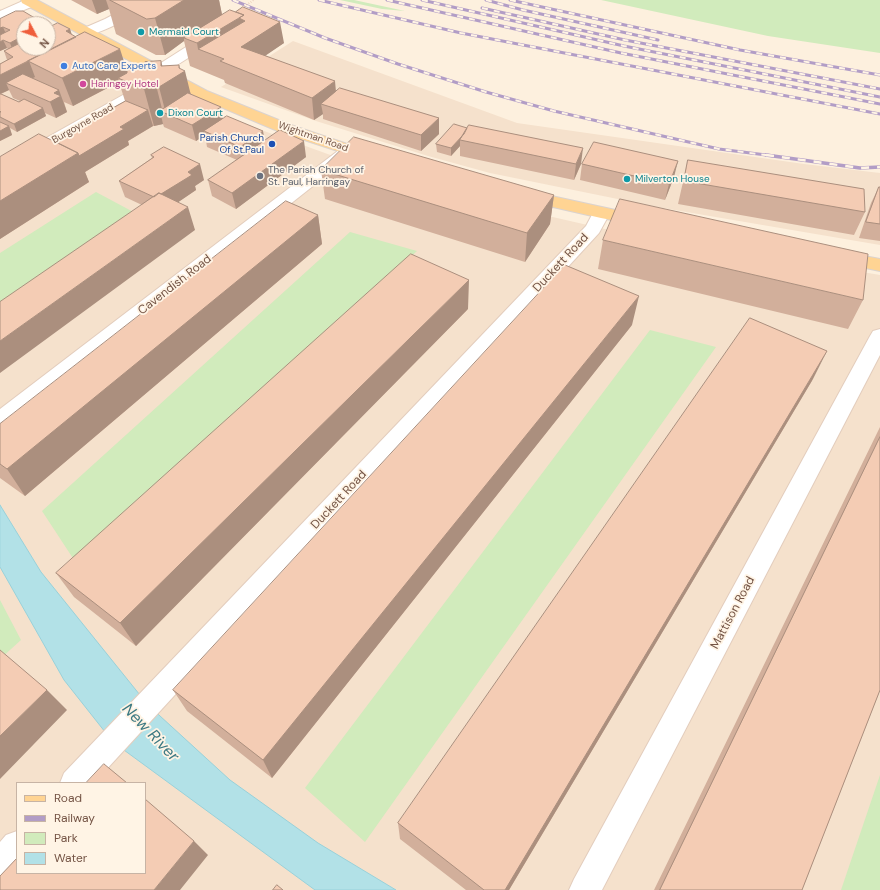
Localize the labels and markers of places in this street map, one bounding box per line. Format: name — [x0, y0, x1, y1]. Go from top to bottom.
place label: Mermaid Court — [149, 26, 219, 38]
marker: Mermaid Court — [136, 27, 146, 37]
place label: Auto Care Experts — [72, 60, 156, 72]
marker: Auto Care Experts — [59, 61, 69, 71]
place label: Haringey Hotel — [91, 78, 158, 90]
marker: Haringey Hotel — [78, 79, 88, 89]
place label: Dixon Court — [168, 107, 223, 119]
marker: Dixon Court — [155, 108, 165, 118]
place label: Parish Church Of St.Paul — [200, 132, 264, 156]
marker: Parish Church Of St.Paul — [267, 139, 277, 149]
place label: The Parish Church of St. Paul, Harringay — [268, 164, 364, 188]
marker: The Parish Church of St. Paul, Harringay — [255, 171, 265, 181]
place label: Milverton House — [635, 173, 710, 185]
marker: Milverton House — [622, 174, 632, 184]

